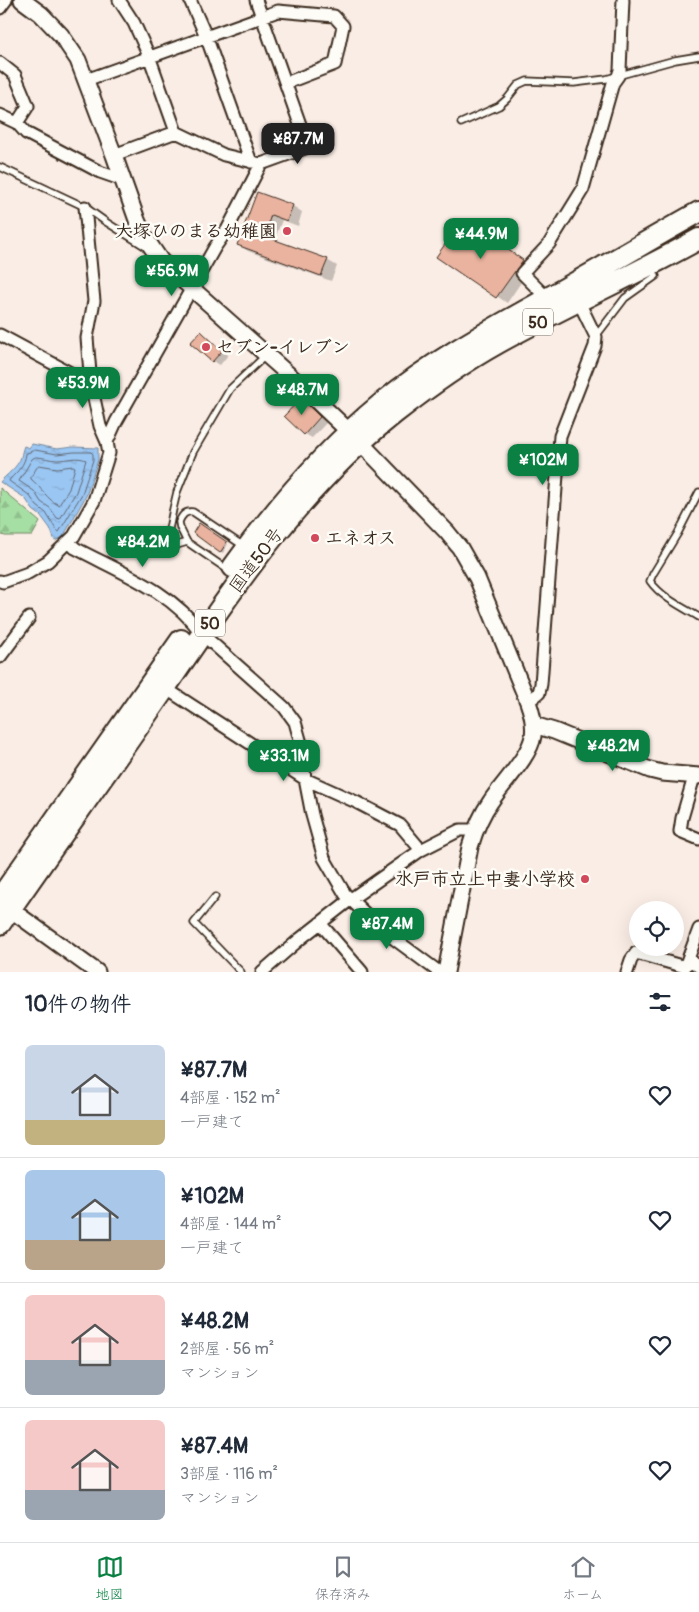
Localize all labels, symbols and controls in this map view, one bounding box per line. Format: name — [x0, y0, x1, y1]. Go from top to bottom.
pin: ¥87.7M — [257, 122, 339, 165]
text: ¥87.7M — [272, 129, 324, 149]
pin: ¥44.9M — [440, 218, 522, 260]
place label: 大塚ひのまる幼稚園 — [115, 220, 277, 243]
text: ¥44.9M — [455, 224, 507, 244]
marker: 大塚ひのまる幼稚園 — [281, 225, 293, 237]
pin: ¥56.9M — [131, 254, 213, 297]
text: ¥56.9M — [146, 261, 198, 281]
road number: 50 — [523, 308, 553, 336]
place label: セブン-イレブン — [216, 336, 350, 359]
marker: セブン-イレブン — [200, 341, 212, 353]
pin: ¥53.9M — [42, 366, 124, 409]
text: ¥53.9M — [57, 373, 109, 393]
pin: ¥48.7M — [261, 374, 343, 416]
text: ¥48.7M — [276, 380, 328, 400]
pin: ¥102M — [508, 444, 578, 486]
text: ¥102M — [519, 450, 567, 470]
street label: 国道50号 — [224, 523, 288, 598]
pin: ¥84.2M — [102, 526, 184, 568]
place label: エネオス — [325, 527, 396, 550]
text: ¥84.2M — [117, 532, 169, 552]
marker: エネオス — [309, 532, 321, 544]
road number: 50 — [195, 610, 225, 636]
pin: ¥48.2M — [572, 730, 654, 772]
text: ¥48.2M — [587, 736, 639, 756]
pin: ¥33.1M — [243, 740, 325, 782]
text: ¥33.1M — [259, 746, 309, 766]
place label: 水戸市立上中妻小学校 — [395, 868, 575, 891]
marker: 水戸市立上中妻小学校 — [579, 873, 591, 885]
map controls — [629, 901, 684, 956]
button: locate — [629, 901, 684, 956]
pin: ¥87.4M — [346, 908, 428, 950]
text: ¥87.4M — [361, 914, 413, 934]
icon: filters — [646, 988, 674, 1016]
text: 10件の物件 — [25, 991, 132, 1018]
text: ¥87.7M — [180, 1057, 247, 1084]
icon: home — [65, 1065, 125, 1125]
icon: heart — [646, 1081, 674, 1109]
text: 4部屋 · 152 m² — [180, 1088, 280, 1108]
text: 一戸建て — [180, 1112, 244, 1132]
text: ¥102M — [180, 1183, 244, 1210]
icon: home — [65, 1190, 125, 1250]
icon: heart — [646, 1206, 674, 1234]
text: 4部屋 · 144 m² — [180, 1214, 281, 1234]
text: 一戸建て — [180, 1238, 244, 1258]
text: ¥48.2M — [180, 1308, 249, 1335]
icon: home — [65, 1315, 125, 1375]
icon: heart — [646, 1331, 674, 1359]
text: 2部屋 · 56 m² — [180, 1339, 274, 1359]
text: マンション — [180, 1363, 259, 1383]
text: ¥87.4M — [180, 1433, 248, 1460]
icon: home — [65, 1440, 125, 1500]
icon: heart — [646, 1456, 674, 1484]
text: 3部屋 · 116 m² — [180, 1464, 278, 1484]
text: マンション — [180, 1488, 259, 1508]
tab: 地図 — [96, 1553, 124, 1603]
tab: 保存済み — [315, 1553, 371, 1603]
tab: ホーム — [562, 1553, 603, 1603]

